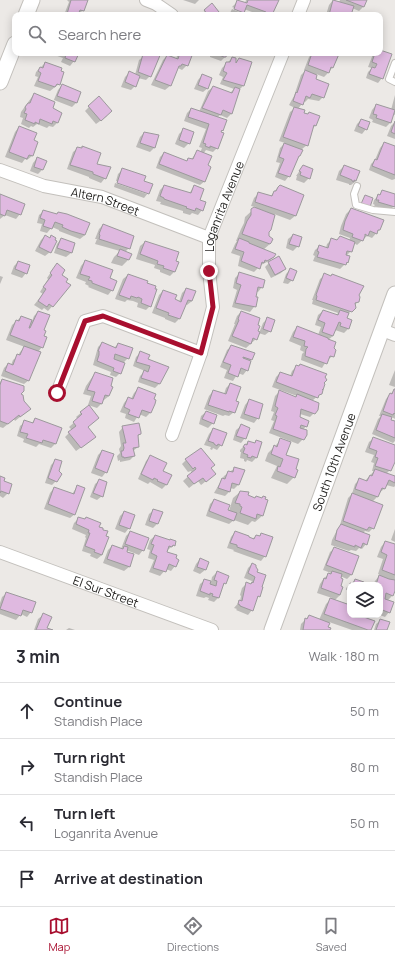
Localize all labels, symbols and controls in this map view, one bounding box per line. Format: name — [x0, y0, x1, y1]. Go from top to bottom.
search box — [12, 12, 383, 56]
icon: search — [26, 23, 48, 45]
text: Search here — [58, 24, 141, 45]
street label: Loganrita Avenue — [201, 158, 248, 252]
street label: Altern Street — [70, 183, 142, 219]
route end — [200, 262, 218, 280]
route start — [48, 384, 66, 402]
street label: South 10th Avenue — [308, 410, 359, 513]
street label: El Sur Street — [71, 571, 141, 611]
map controls — [347, 582, 383, 618]
button: layers — [347, 582, 383, 618]
text: 3 min — [16, 645, 60, 668]
text: Walk · 180 m — [308, 647, 379, 665]
text: Continue — [54, 691, 122, 712]
icon: ahead — [16, 700, 38, 722]
text: 50 m — [350, 702, 379, 720]
text: Standish Place — [54, 712, 143, 730]
text: Turn right — [54, 747, 125, 768]
icon: right — [16, 756, 38, 778]
text: 80 m — [350, 758, 379, 776]
text: Standish Place — [54, 768, 143, 786]
text: Turn left — [54, 803, 116, 824]
icon: left — [16, 812, 38, 834]
text: 50 m — [350, 814, 379, 832]
text: Loganrita Avenue — [54, 824, 158, 842]
icon: arrive — [16, 868, 38, 890]
text: Arrive at destination — [54, 868, 203, 889]
tab: Map — [48, 915, 70, 954]
tab: Directions — [167, 915, 219, 954]
tab: Saved — [316, 915, 347, 954]

